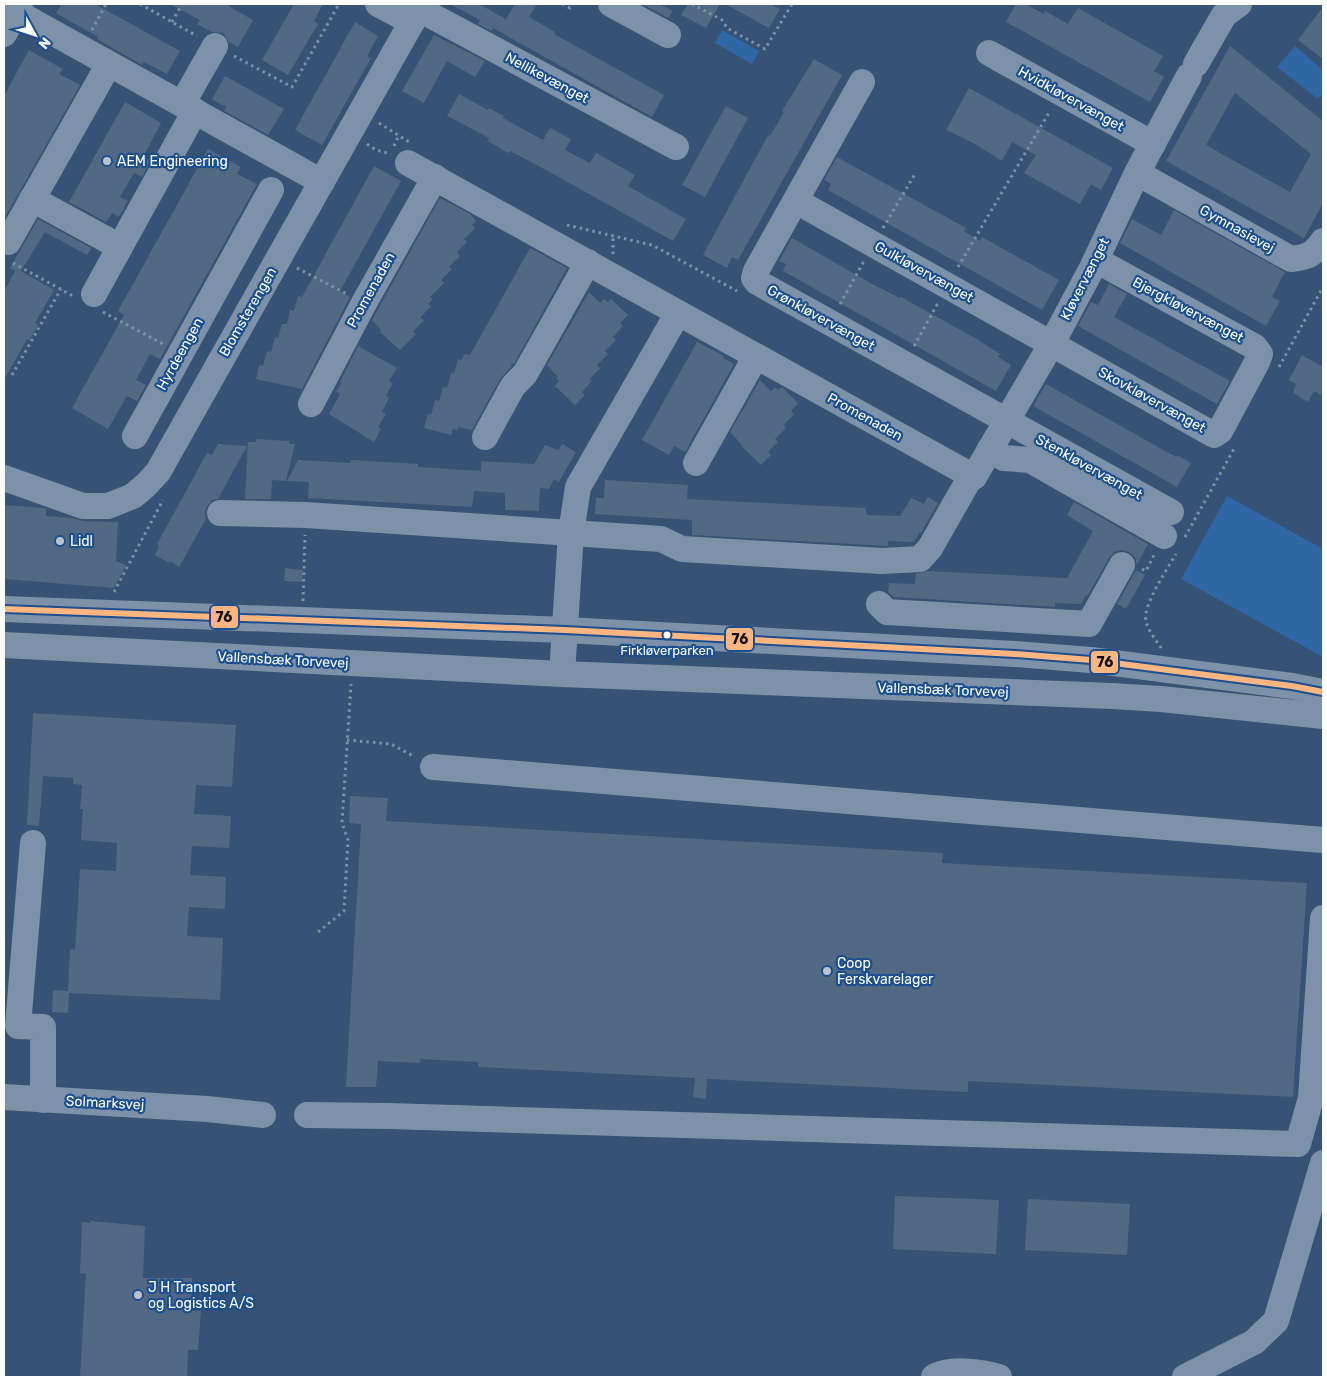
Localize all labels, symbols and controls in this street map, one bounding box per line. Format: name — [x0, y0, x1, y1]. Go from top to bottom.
north arrow — [10, 10, 60, 60]
text: N — [35, 34, 54, 52]
street label: Nellikevænget — [502, 49, 592, 107]
street label: Hvidkløvervænget — [1015, 63, 1127, 135]
place label: AEM Engineering — [117, 153, 228, 170]
marker: AEM Engineering — [101, 155, 113, 167]
street label: Gymnasievej — [1197, 201, 1277, 257]
street label: Kløvervænget — [1057, 234, 1113, 323]
street label: Gulkløvervænget — [872, 238, 977, 306]
street label: Promenaden — [343, 249, 399, 331]
street label: Blomsterengen — [216, 265, 280, 359]
street label: Bjergkløvervænget — [1130, 274, 1247, 347]
street label: Grønkløvervænget — [764, 281, 878, 355]
street label: Hyrdeengen — [153, 315, 207, 393]
street label: Skovkløvervænget — [1095, 363, 1209, 437]
street label: Promenaden — [824, 389, 906, 445]
street label: Stenkløvervænget — [1033, 431, 1146, 504]
place label: Lidl — [70, 533, 93, 550]
marker: Lidl — [54, 535, 66, 547]
line badge: 76 — [210, 605, 239, 629]
text: 76 — [216, 609, 232, 626]
line badge: 76 — [725, 627, 754, 651]
marker: Firkløverparken — [662, 630, 672, 640]
text: 76 — [732, 631, 748, 648]
place label: Firkløverparken — [620, 643, 714, 658]
street label: Vallensbæk Torvevej — [217, 648, 349, 672]
line badge: 76 — [1090, 650, 1119, 674]
text: 76 — [1097, 654, 1113, 671]
street label: Vallensbæk Torvevej — [877, 679, 1009, 701]
place label: Coop Ferskvarelager — [837, 955, 934, 988]
marker: Coop Ferskvarelager — [821, 965, 833, 977]
street label: Solmarksvej — [65, 1092, 145, 1114]
place label: J H Transport og Logistics A/S — [148, 1279, 254, 1312]
marker: J H Transport og Logistics A/S — [132, 1289, 144, 1301]

